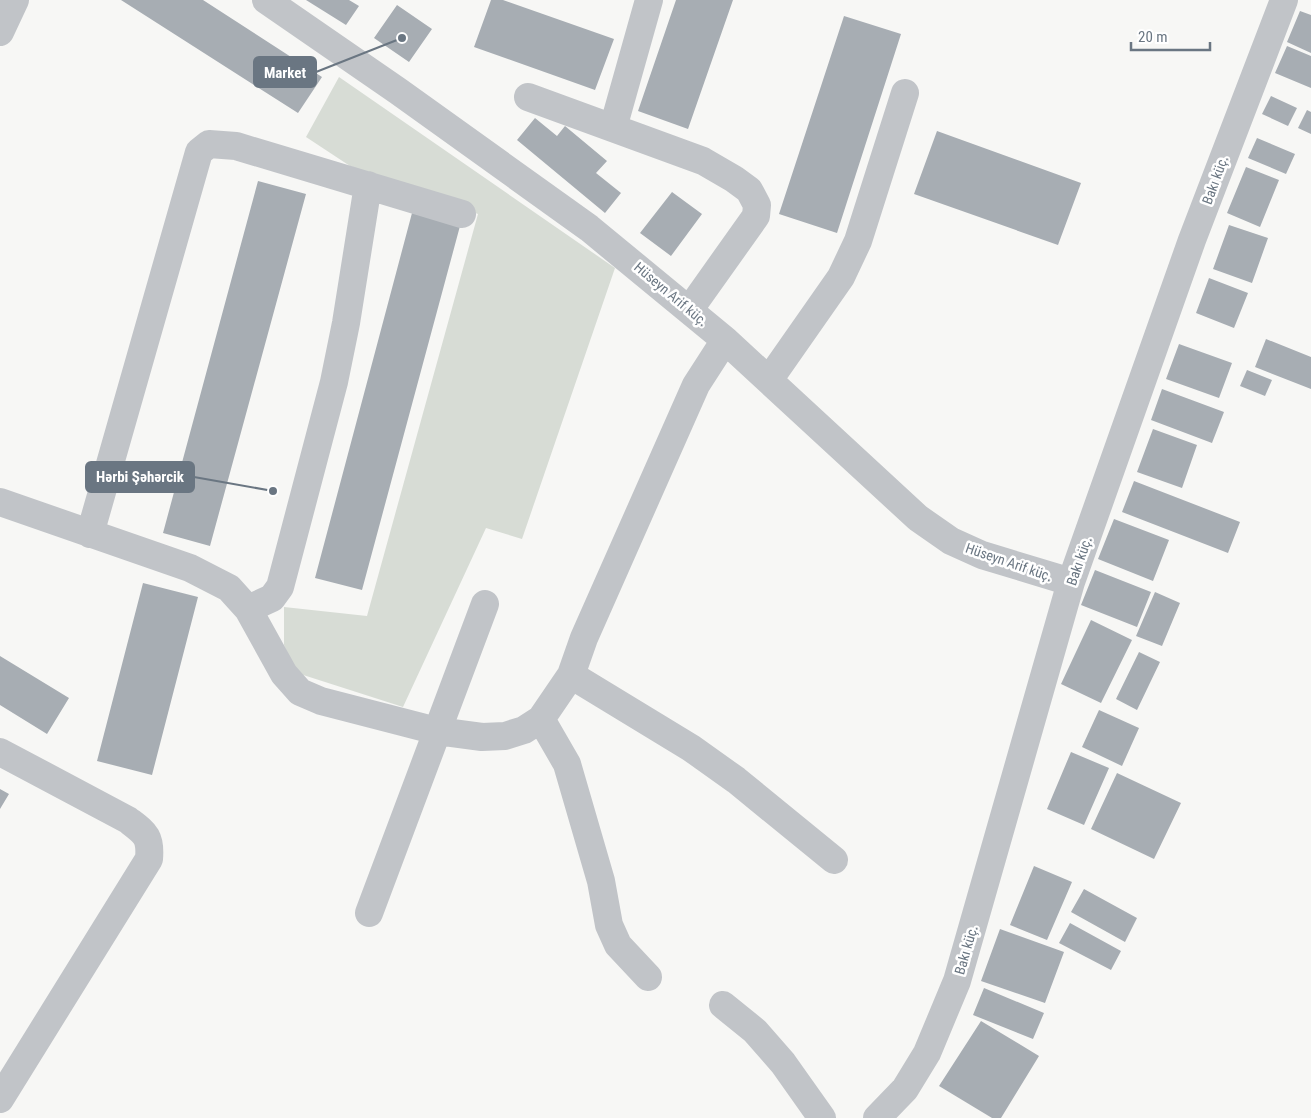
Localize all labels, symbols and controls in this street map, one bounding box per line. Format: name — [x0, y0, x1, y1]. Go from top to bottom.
scale bar — [1131, 20, 1210, 52]
text: 20 m — [1138, 28, 1168, 46]
callout: Market — [254, 57, 316, 87]
text: Market — [264, 64, 307, 82]
street label: Bakı küç. — [1199, 154, 1231, 206]
street label: Hüseyn Arif küç. — [631, 259, 711, 329]
callout: Hərbi Şəhərcik — [86, 462, 194, 492]
text: Hərbi Şəhərcik — [96, 468, 185, 486]
street label: Bakı küç. — [1063, 535, 1095, 587]
street label: Hüseyn Arif küç. — [964, 540, 1054, 584]
street label: Bakı küç. — [951, 924, 981, 976]

